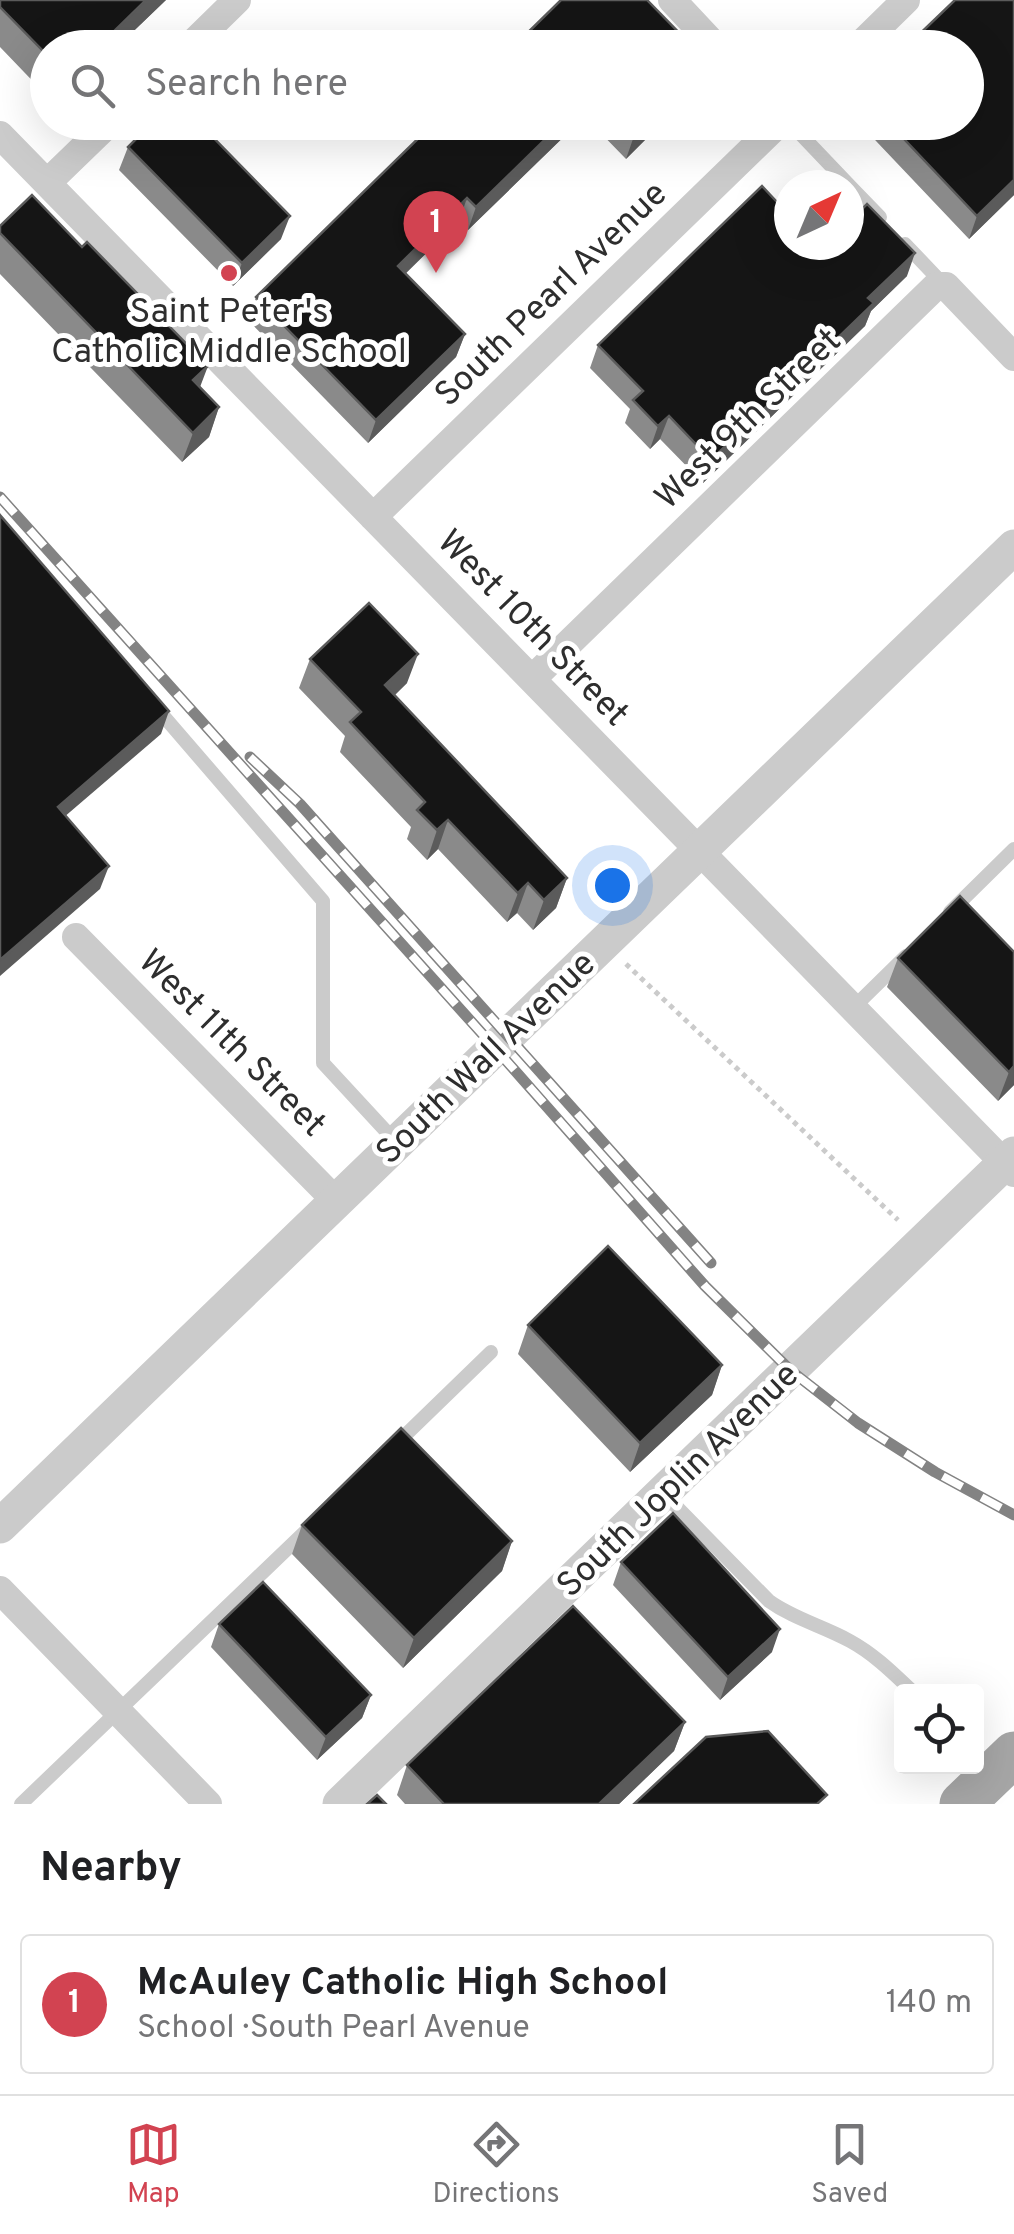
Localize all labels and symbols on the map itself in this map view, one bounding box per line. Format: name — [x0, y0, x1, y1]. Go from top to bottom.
north arrow — [774, 170, 864, 260]
street label: South Pearl Avenue — [427, 173, 677, 417]
pin: 1 — [404, 190, 468, 273]
marker: Saint Peter's Catholic Middle School — [218, 262, 240, 284]
place label: Saint Peter's Catholic Middle School — [51, 291, 407, 375]
street label: West 9th Street — [647, 320, 852, 520]
street label: West 10th Street — [427, 521, 637, 737]
your location — [587, 860, 638, 911]
street label: West 11th Street — [128, 941, 334, 1147]
street label: South Wall Avenue — [368, 943, 606, 1175]
street label: South Joplin Avenue — [549, 1354, 809, 1608]

